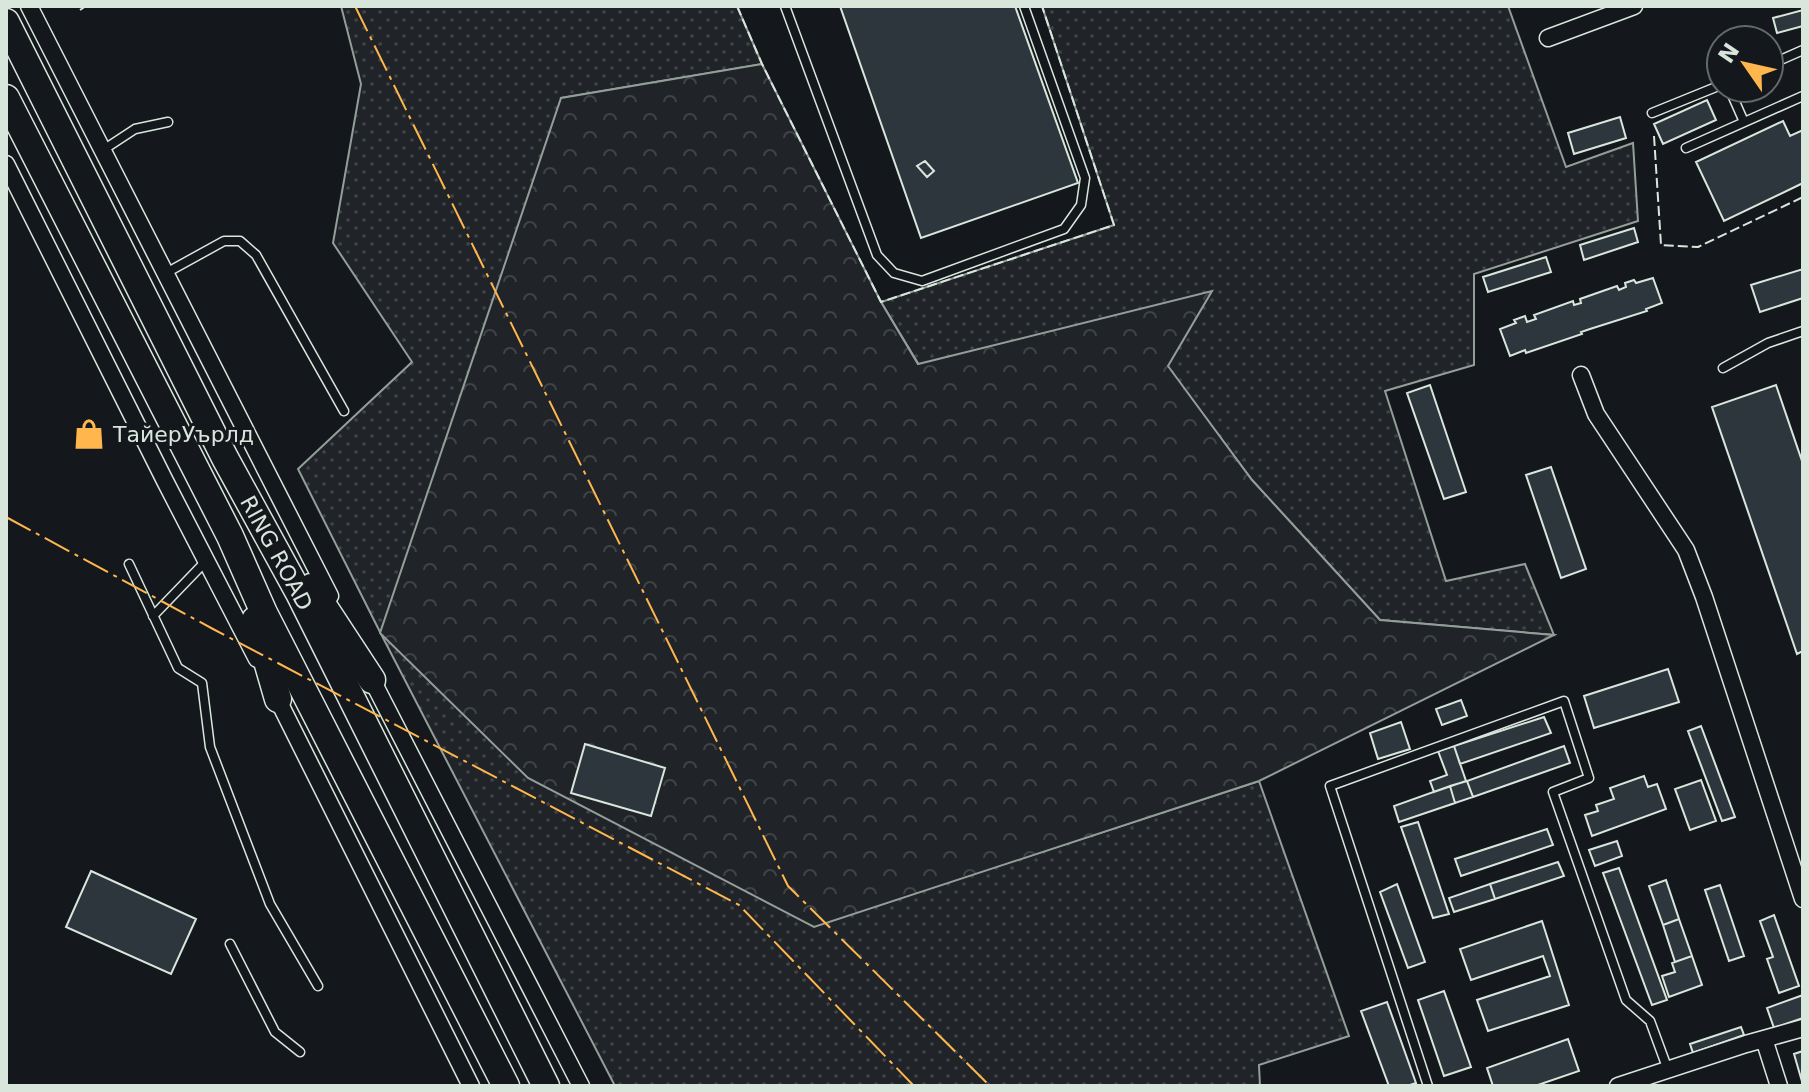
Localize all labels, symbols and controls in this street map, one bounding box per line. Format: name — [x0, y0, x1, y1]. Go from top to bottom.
north arrow — [1705, 24, 1785, 104]
text: N — [1713, 38, 1744, 68]
shop icon: ТайерУърлд — [72, 417, 106, 451]
place label: ТайерУърлд — [112, 422, 254, 447]
street label: RING ROAD — [235, 492, 318, 614]

